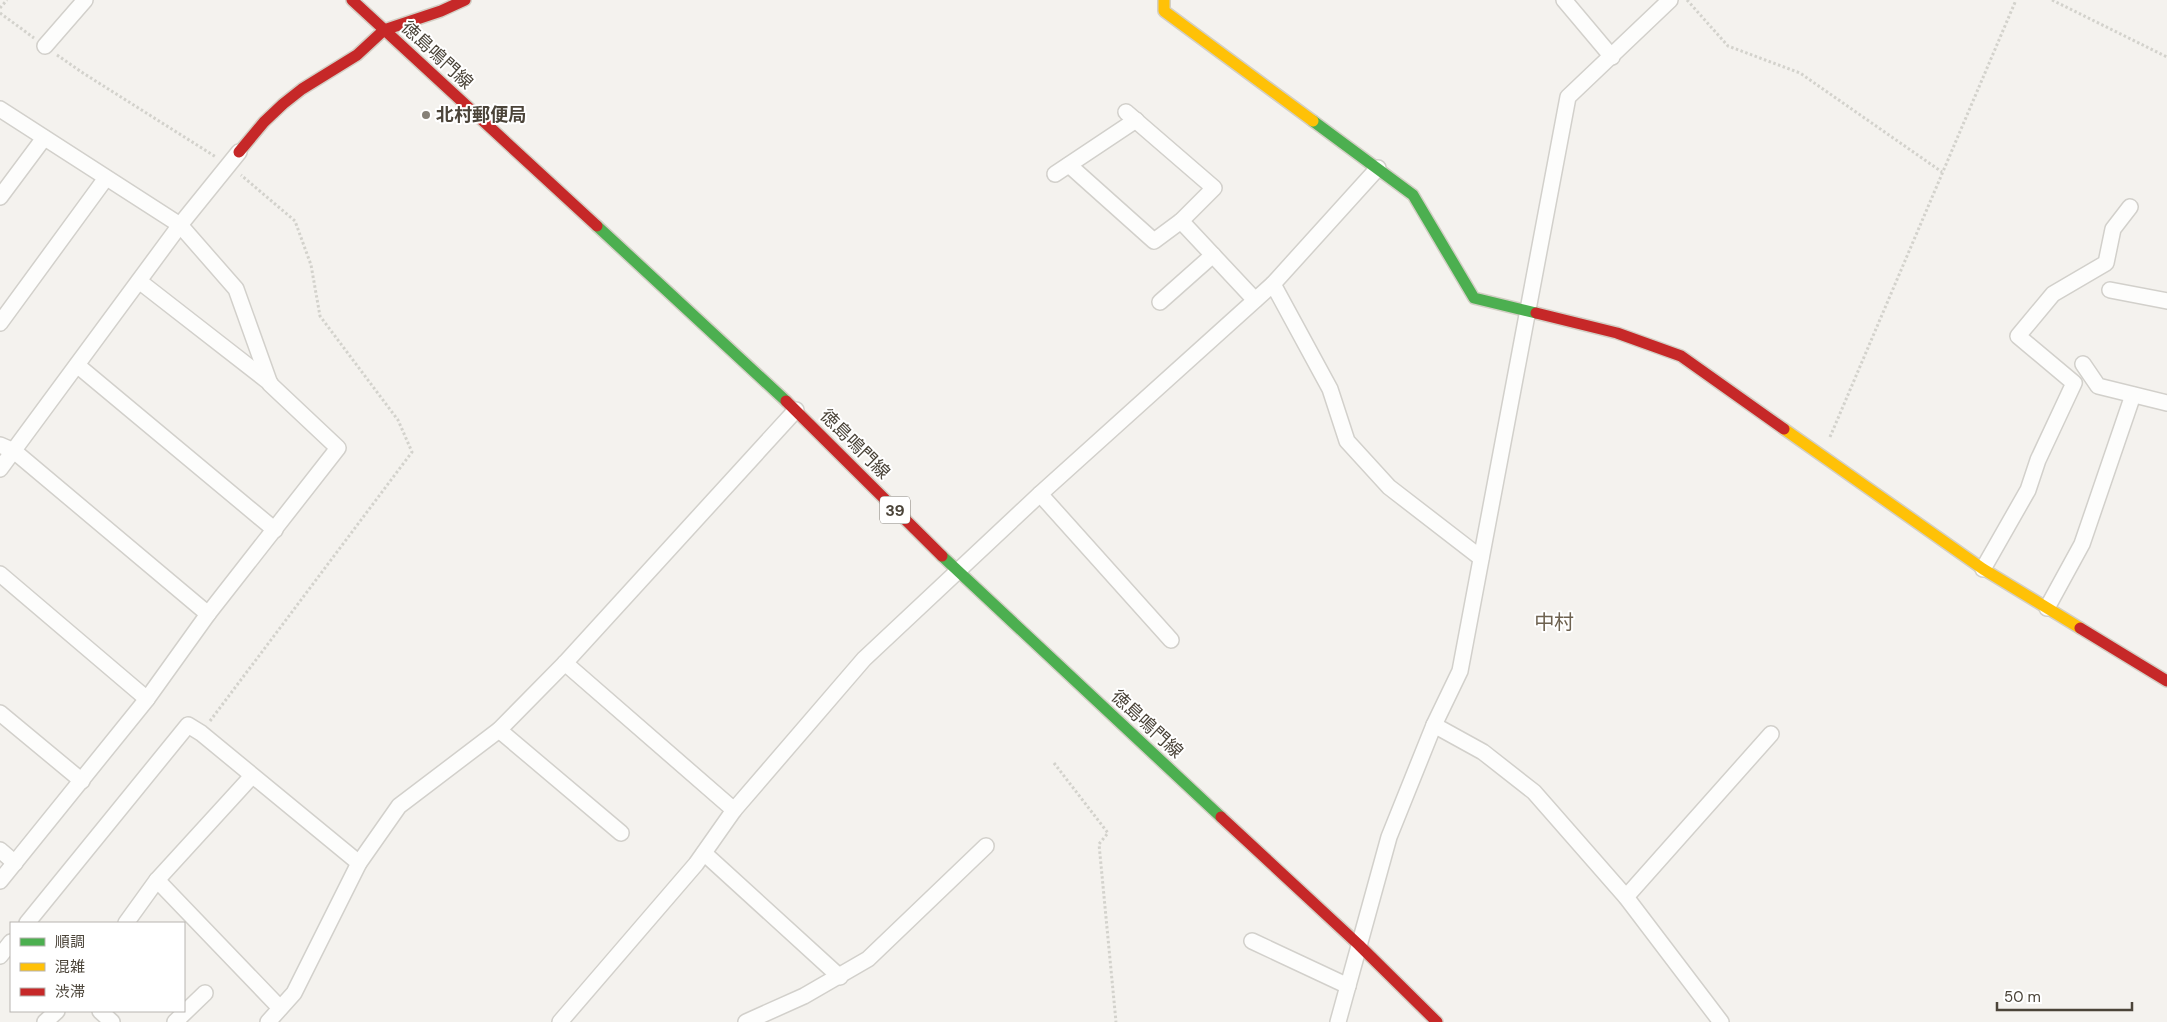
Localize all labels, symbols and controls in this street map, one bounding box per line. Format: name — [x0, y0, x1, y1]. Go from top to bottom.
street label: 徳島鳴門線 — [396, 16, 478, 94]
place label: 北村郵便局 — [436, 103, 526, 127]
marker: 北村郵便局 — [420, 109, 432, 121]
street label: 徳島鳴門線 — [815, 404, 895, 484]
road number: 39 — [880, 496, 910, 524]
district label: 中村 — [1534, 609, 1574, 635]
street label: 徳島鳴門線 — [1106, 685, 1188, 763]
legend — [10, 922, 185, 1012]
text: 順調 — [55, 932, 85, 952]
text: 混雑 — [55, 957, 85, 977]
scale bar — [1997, 980, 2132, 1012]
text: 渋滞 — [55, 982, 85, 1002]
text: 50 m — [2004, 987, 2041, 1007]

